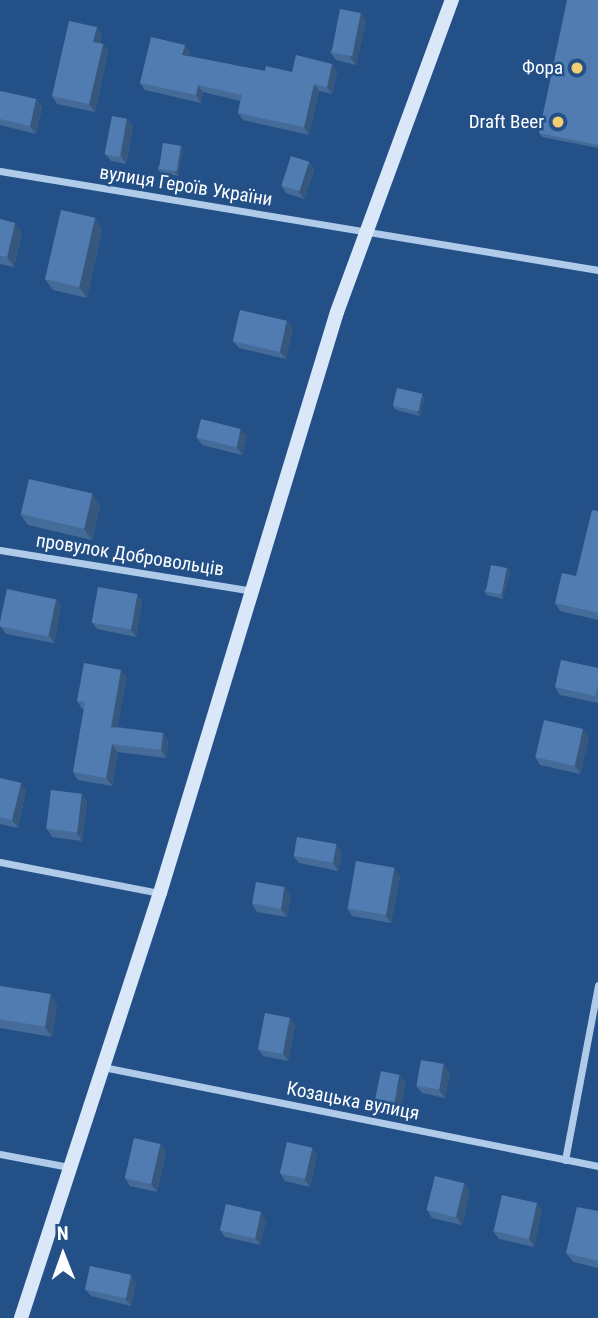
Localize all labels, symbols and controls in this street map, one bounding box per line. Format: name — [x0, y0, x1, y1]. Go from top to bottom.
place label: Фора — [522, 57, 563, 79]
marker: Фора — [569, 60, 585, 76]
place label: Draft Beer — [469, 111, 544, 133]
marker: Draft Beer — [550, 114, 566, 130]
street label: вулиця Героїв України — [98, 161, 274, 211]
street label: провулок Добровольців — [34, 529, 226, 581]
street label: Козацька вулиця — [285, 1077, 421, 1125]
north arrow — [28, 1220, 98, 1290]
text: N — [57, 1222, 69, 1245]

